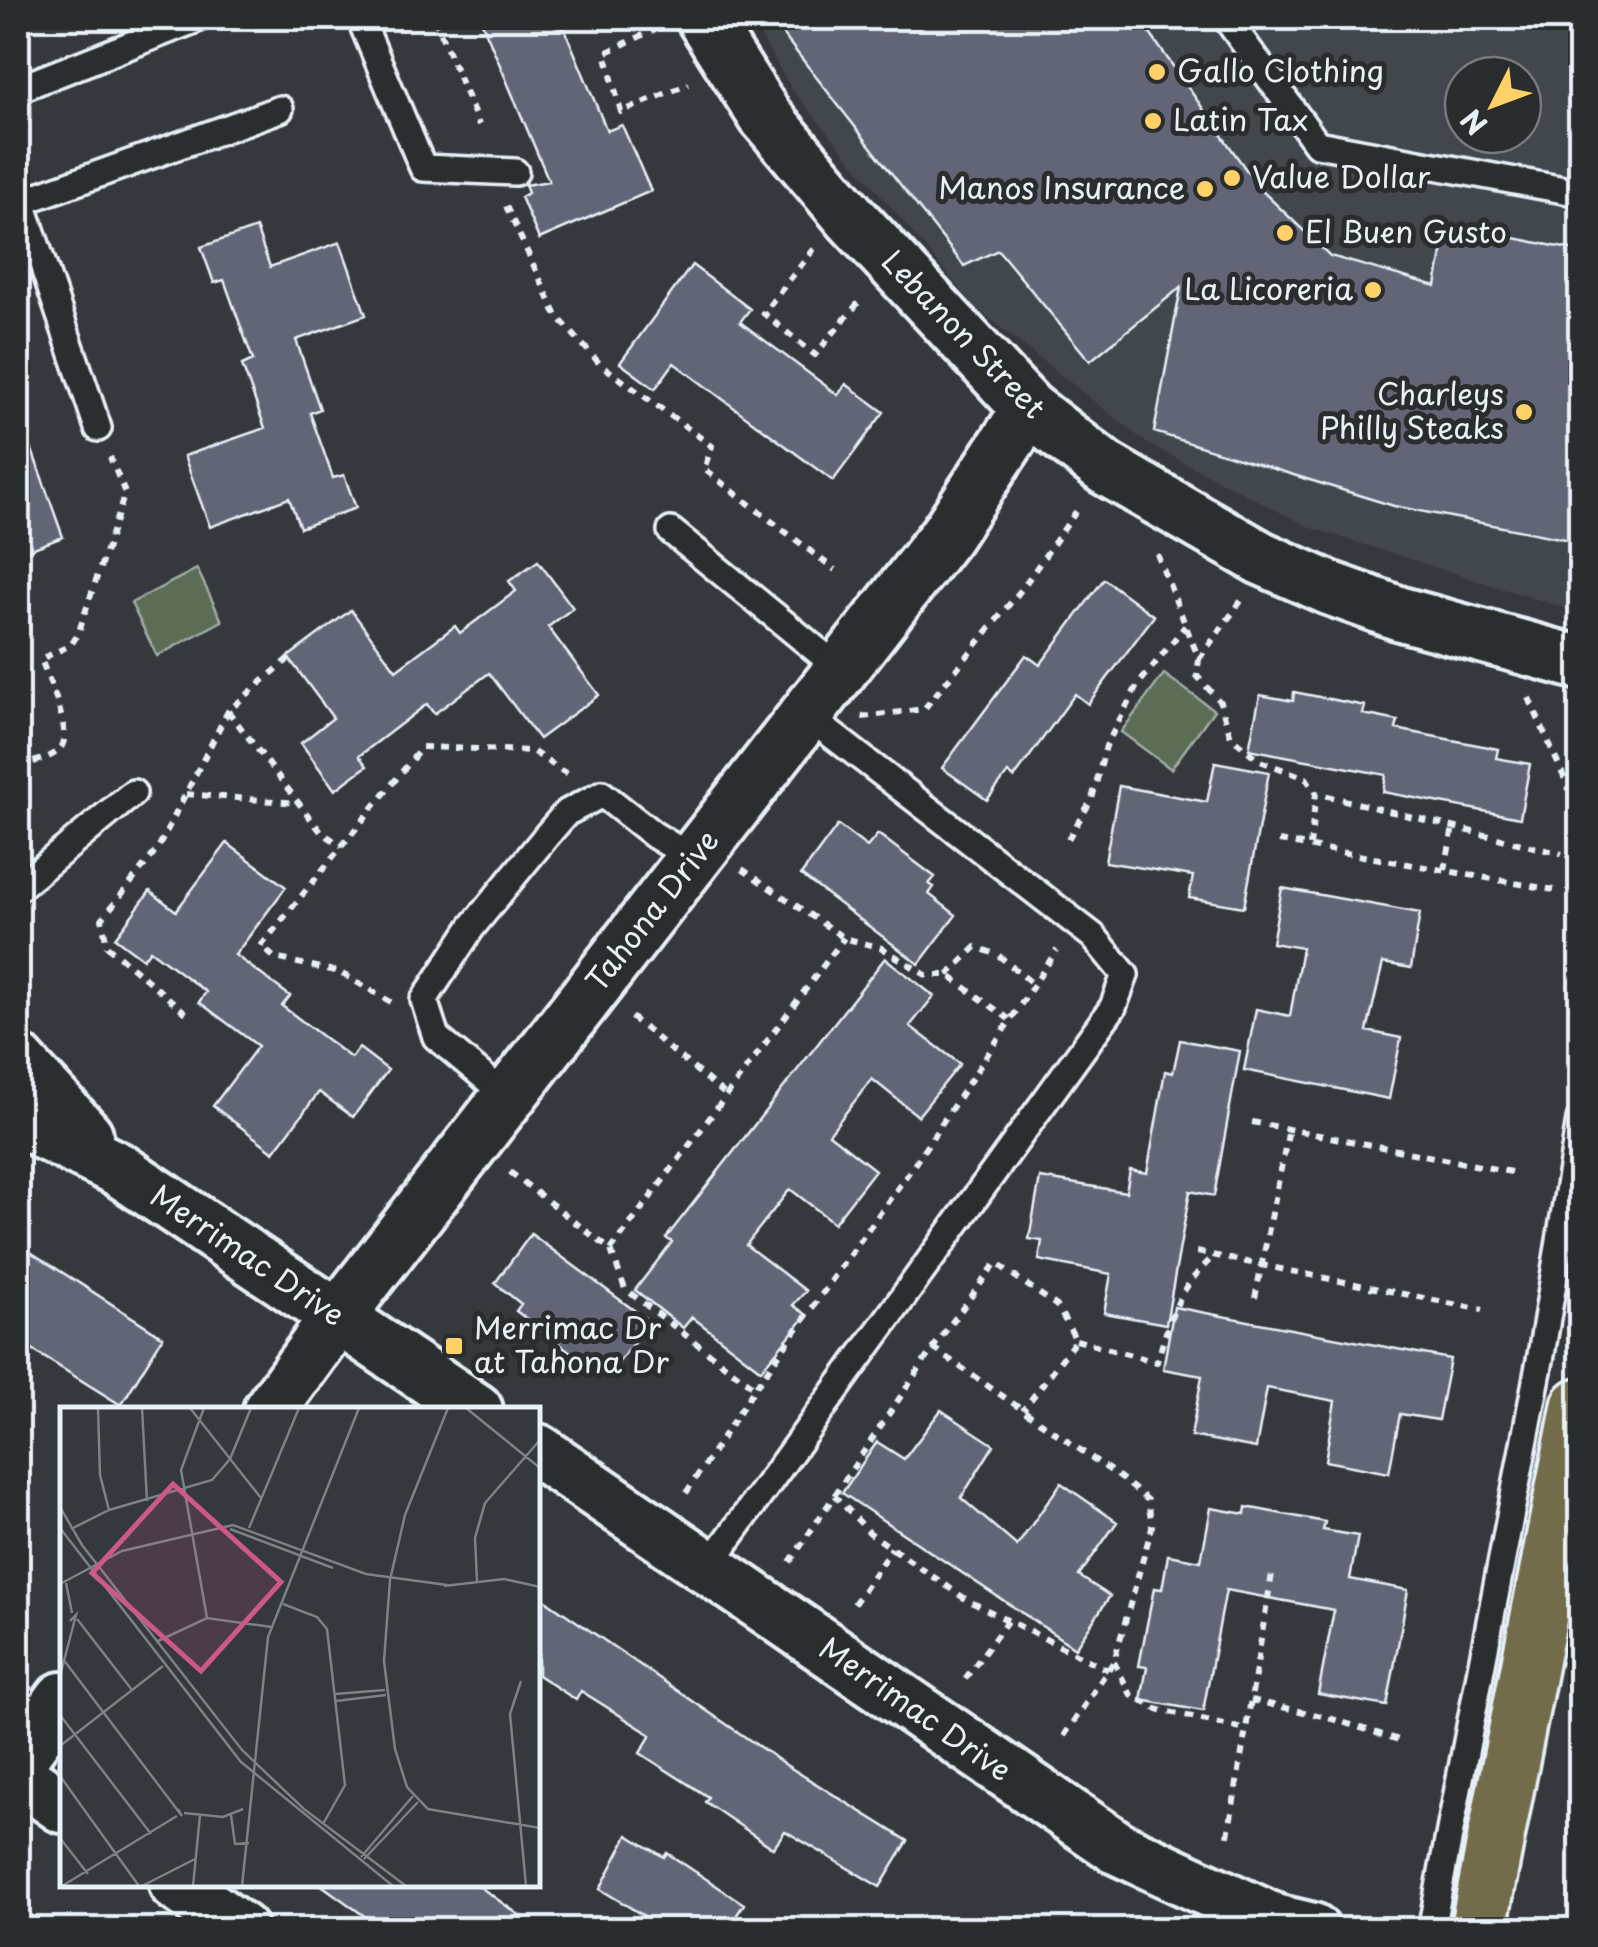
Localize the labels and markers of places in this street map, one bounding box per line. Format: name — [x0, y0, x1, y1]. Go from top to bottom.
place label: Gallo Clothing — [1177, 47, 1384, 92]
marker: Gallo Clothing — [1146, 61, 1168, 83]
place label: Latin Tax — [1173, 96, 1308, 141]
marker: Latin Tax — [1142, 110, 1164, 132]
place label: Value Dollar — [1252, 153, 1431, 198]
place label: Manos Insurance — [938, 164, 1185, 209]
marker: Value Dollar — [1221, 167, 1243, 189]
marker: Manos Insurance — [1194, 178, 1216, 200]
place label: El Buen Gusto — [1305, 208, 1507, 253]
marker: El Buen Gusto — [1274, 222, 1296, 244]
place label: La Licoreria — [1184, 265, 1353, 310]
marker: La Licoreria — [1362, 279, 1384, 301]
place label: Charleys Philly Steaks — [1320, 370, 1504, 449]
marker: Charleys Philly Steaks — [1513, 401, 1535, 423]
place label: Merrimac Dr at Tahona Dr — [474, 1304, 669, 1383]
marker: Merrimac Dr at Tahona Dr — [443, 1335, 465, 1357]

